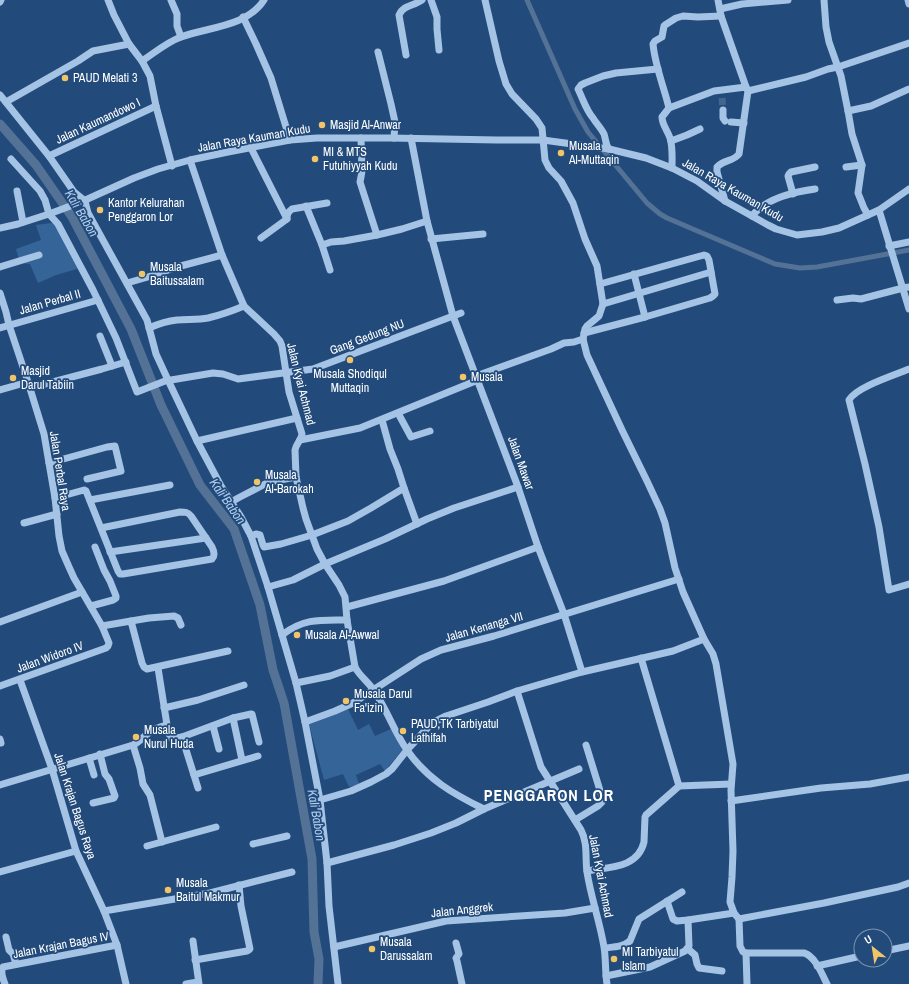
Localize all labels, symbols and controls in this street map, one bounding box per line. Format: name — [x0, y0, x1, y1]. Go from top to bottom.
place label: PAUD Melati 3 — [73, 70, 137, 86]
marker: PAUD Melati 3 — [60, 73, 70, 83]
street label: Jalan Kaumandowo I — [53, 94, 143, 148]
place label: Masjid Al-Anwar — [330, 117, 402, 133]
street label: Jalan Raya Kauman Kudu — [196, 120, 312, 156]
marker: Masjid Al-Anwar — [317, 120, 327, 130]
place label: Musala Al-Muttaqin — [568, 138, 619, 168]
place label: MI & MTS Futuhiyyah Kudu — [323, 144, 397, 174]
marker: Musala Al-Muttaqin — [556, 148, 566, 158]
marker: MI & MTS Futuhiyyah Kudu — [310, 154, 320, 164]
street label: Jalan Raya Kauman Kudu — [679, 154, 787, 226]
water label: Kali Babon — [61, 187, 102, 240]
place label: Kantor Kelurahan Penggaron Lor — [108, 195, 185, 225]
marker: Kantor Kelurahan Penggaron Lor — [95, 205, 105, 215]
place label: Musala Baitussalam — [150, 259, 204, 289]
marker: Musala Baitussalam — [137, 269, 147, 279]
street label: Jalan Perbal II — [18, 286, 82, 318]
street label: Gang Gedung NU — [327, 315, 407, 359]
street label: Jalan Kyai Achmad — [283, 341, 319, 427]
marker: Musala Shodiqul Muttaqin — [345, 355, 355, 365]
place label: Masjid Darul Tabiin — [21, 363, 74, 393]
place label: Musala Shodiqul Muttaqin — [313, 366, 387, 396]
place label: Musala — [471, 369, 503, 385]
marker: Musala — [458, 372, 468, 382]
marker: Masjid Darul Tabiin — [8, 373, 18, 383]
street label: Jalan Perbal Raya — [46, 430, 74, 512]
street label: Jalan Mawar — [504, 434, 538, 493]
place label: Musala Al-Barokah — [264, 467, 314, 497]
water label: Kali Babon — [206, 475, 250, 528]
marker: Musala Al-Barokah — [252, 477, 262, 487]
street label: Jalan Kenanga VII — [443, 608, 525, 646]
place label: Musala Al-Awwal — [305, 627, 379, 643]
marker: Musala Al-Awwal — [292, 630, 302, 640]
street label: Jalan Widoro IV — [14, 637, 86, 676]
place label: Musala Darul Fa'izin — [354, 686, 412, 716]
marker: Musala Darul Fa'izin — [341, 696, 351, 706]
place label: PAUD,TK Tarbiyatul Lathifah — [411, 716, 498, 746]
place label: Musala Nurul Huda — [144, 722, 194, 752]
marker: PAUD,TK Tarbiyatul Lathifah — [398, 726, 408, 736]
marker: Musala Nurul Huda — [131, 732, 141, 742]
street label: Jalan Krajan Bagus Raya — [50, 751, 100, 862]
district label: PENGGARON LOR — [484, 784, 614, 806]
water label: Kali Babon — [304, 788, 329, 842]
street label: Jalan Kyai Achmad — [585, 833, 617, 919]
place label: Musala Baitul Makmur — [176, 875, 240, 905]
marker: Musala Baitul Makmur — [163, 885, 173, 895]
street label: Jalan Anggrek — [430, 899, 494, 921]
street label: Jalan Krajan Bagus IV — [12, 928, 111, 962]
north arrow — [853, 928, 893, 968]
text: U — [862, 932, 874, 947]
place label: Musala Darussalam — [380, 934, 433, 964]
marker: Musala Darussalam — [367, 944, 377, 954]
place label: MI Tarbiyatul Islam — [622, 944, 678, 974]
marker: MI Tarbiyatul Islam — [609, 954, 619, 964]

